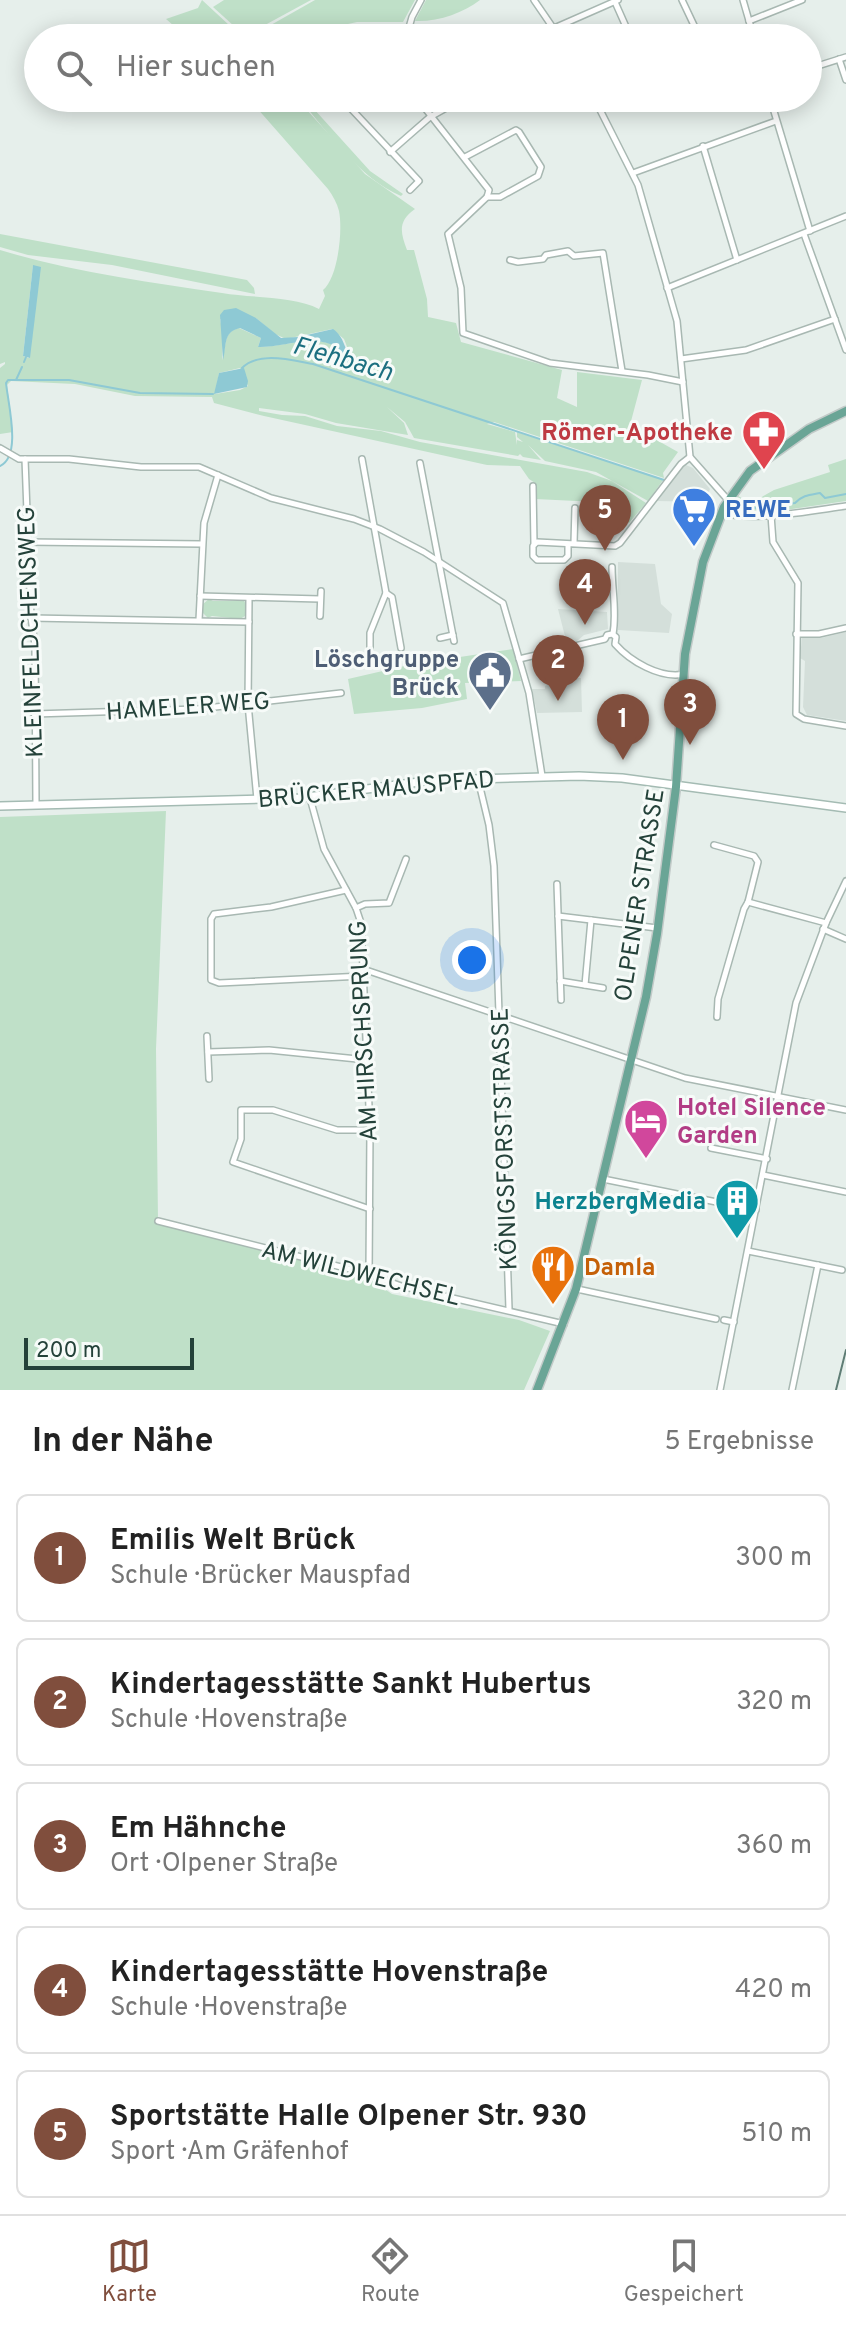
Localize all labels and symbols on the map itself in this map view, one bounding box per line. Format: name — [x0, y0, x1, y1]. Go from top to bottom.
water label: Flehbach — [288, 330, 396, 390]
pharmacy icon: Römer-Apotheke — [740, 408, 788, 471]
place label: Römer-Apotheke — [541, 419, 733, 449]
pin: 5 — [579, 485, 631, 551]
supermarket icon: REWE — [670, 485, 718, 548]
place label: REWE — [725, 496, 791, 526]
street label: KLEINFELDCHENSWEG — [13, 506, 51, 758]
pin: 4 — [559, 559, 611, 625]
pin: 2 — [532, 635, 584, 701]
place label: Löschgruppe Brück — [314, 646, 459, 704]
public building icon: Löschgruppe Brück — [466, 649, 514, 712]
pin: 3 — [664, 679, 716, 745]
street label: HAMELER WEG — [105, 687, 271, 729]
pin: 1 — [597, 694, 649, 760]
street label: BRÜCKER MAUSPFAD — [256, 764, 496, 816]
street label: OLPENER STRASSE — [609, 787, 673, 1004]
street label: AM HIRSCHSPRUNG — [344, 920, 386, 1142]
your location — [452, 940, 492, 980]
street label: KÖNIGSFORSTSTRASSE — [484, 1007, 526, 1271]
place label: Hotel Silence Garden — [677, 1094, 826, 1152]
hotel icon: Hotel Silence Garden — [622, 1097, 670, 1160]
building icon: HerzbergMedia — [713, 1177, 761, 1240]
place label: HerzbergMedia — [535, 1188, 706, 1218]
street label: AM WILDWECHSEL — [258, 1236, 463, 1314]
restaurant icon: Damla — [529, 1243, 577, 1306]
place label: Damla — [584, 1254, 656, 1284]
scale bar — [24, 1334, 194, 1370]

